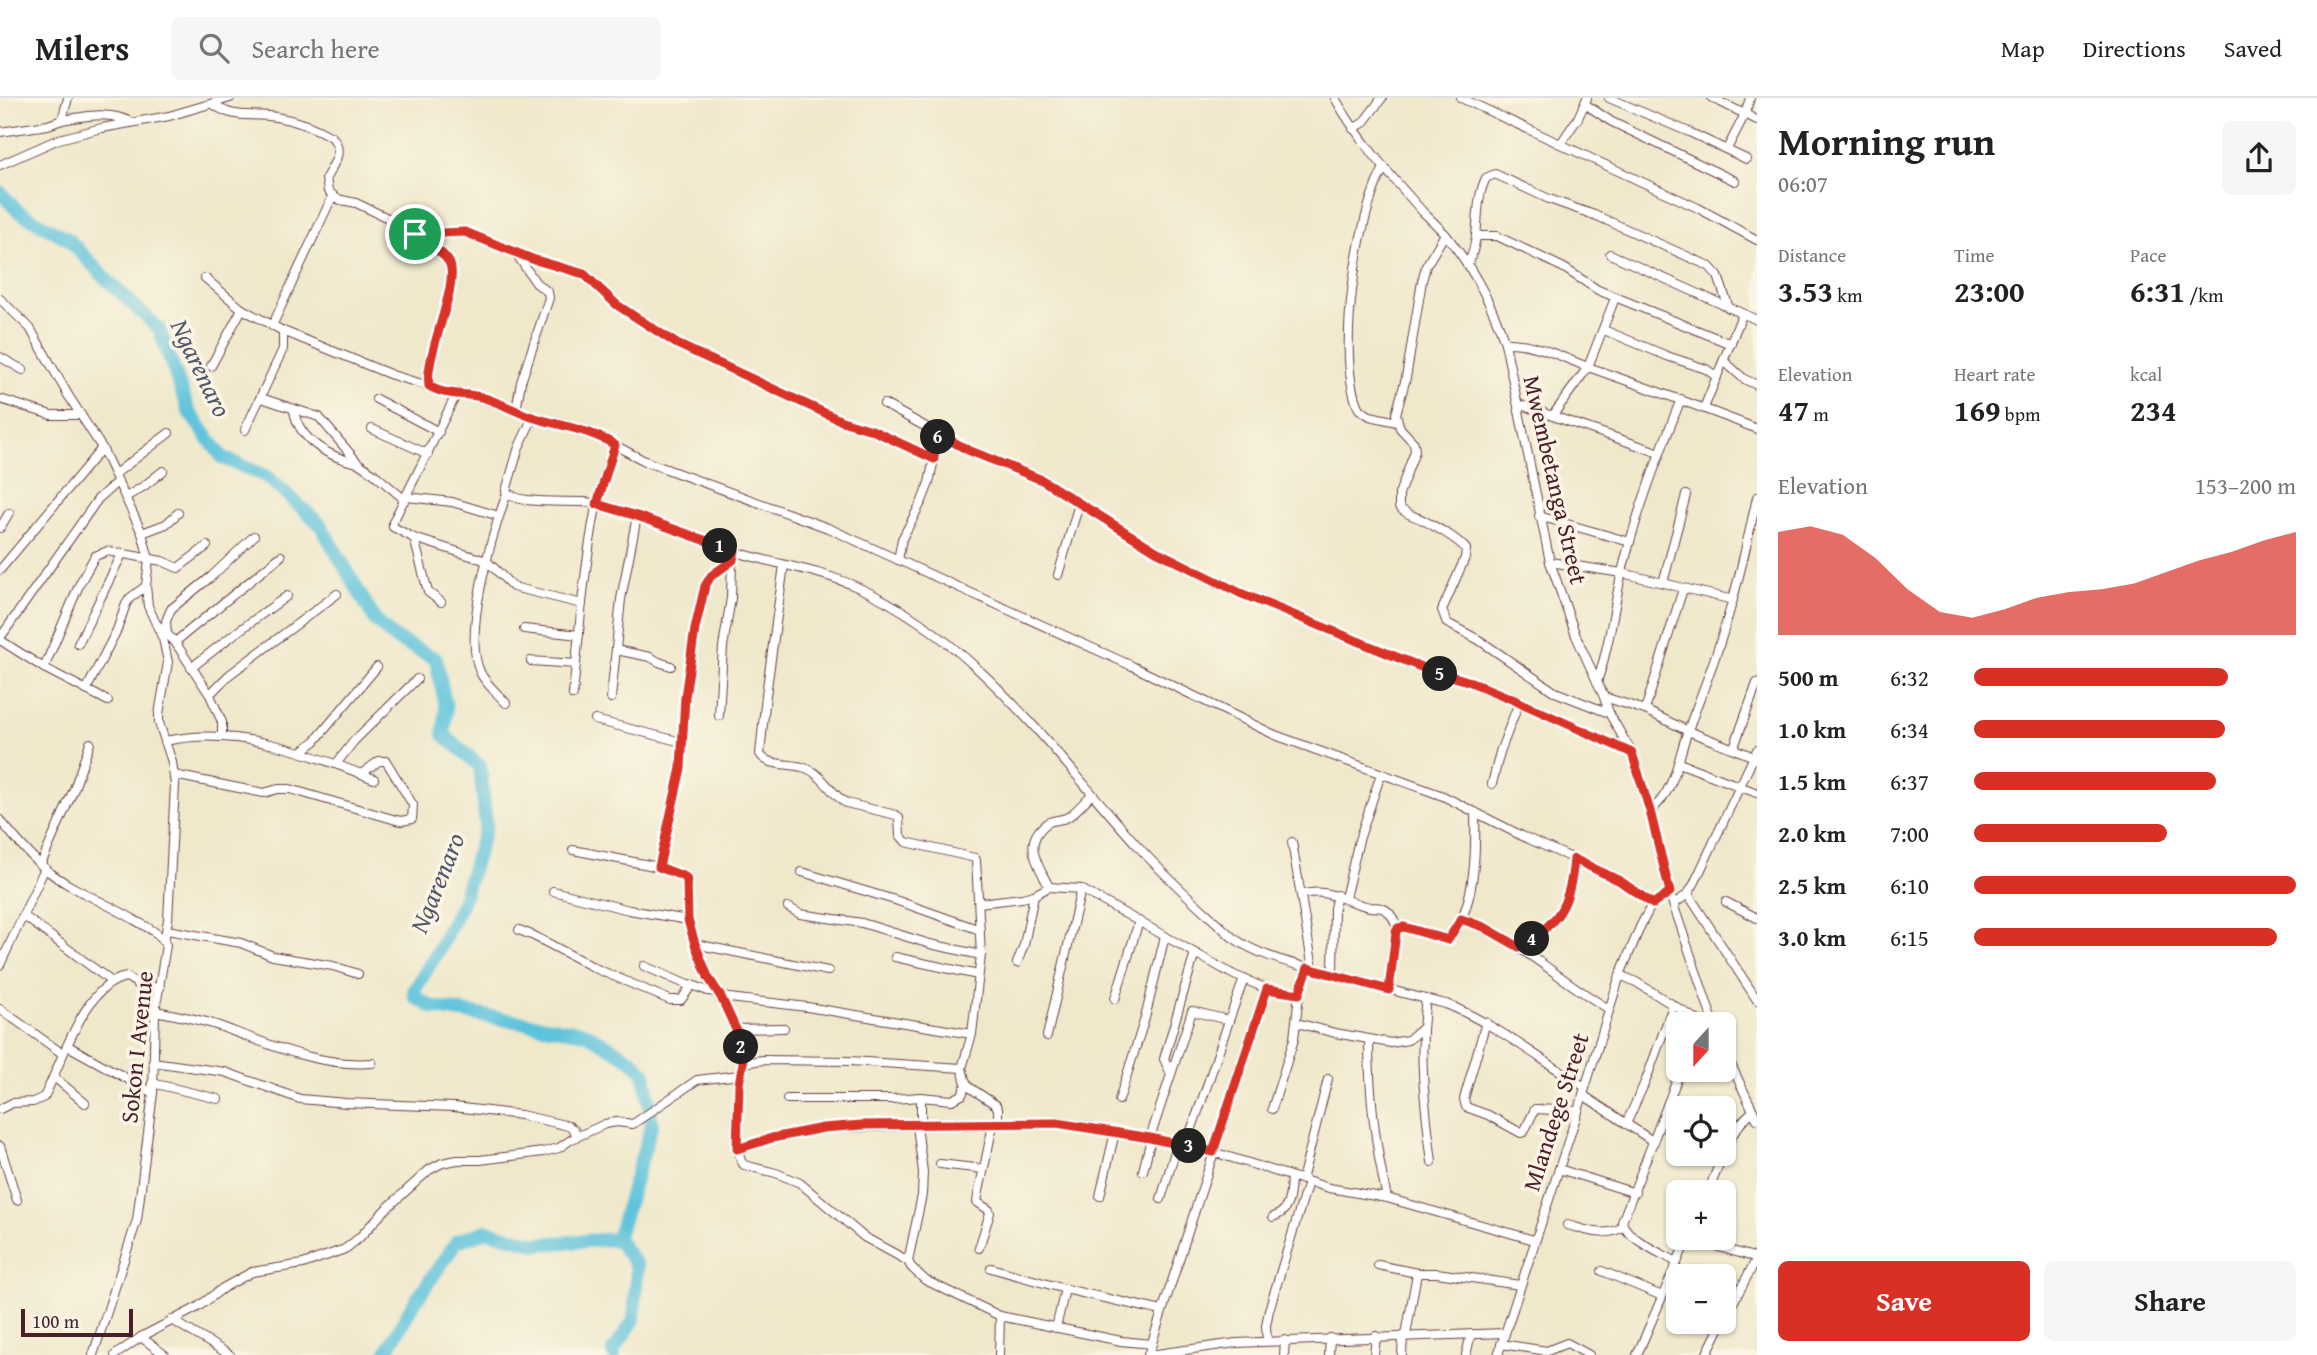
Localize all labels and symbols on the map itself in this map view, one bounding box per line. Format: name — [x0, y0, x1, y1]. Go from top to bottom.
pin — [385, 204, 445, 264]
water label: Ngarenaro — [161, 311, 242, 423]
street label: Mwembetanga Street — [1514, 372, 1597, 588]
pin: 6 — [920, 420, 956, 454]
pin: 1 — [702, 528, 738, 564]
pin: 5 — [1422, 656, 1458, 692]
water label: Ngarenaro — [398, 827, 474, 940]
pin: 4 — [1514, 922, 1550, 956]
street label: Sokon I Avenue — [111, 969, 162, 1125]
north arrow — [1666, 1012, 1736, 1082]
street label: Mlandege Street — [1513, 1028, 1598, 1195]
pin: 2 — [724, 1030, 758, 1065]
pin: 3 — [1172, 1128, 1206, 1164]
scale bar — [21, 1306, 133, 1338]

